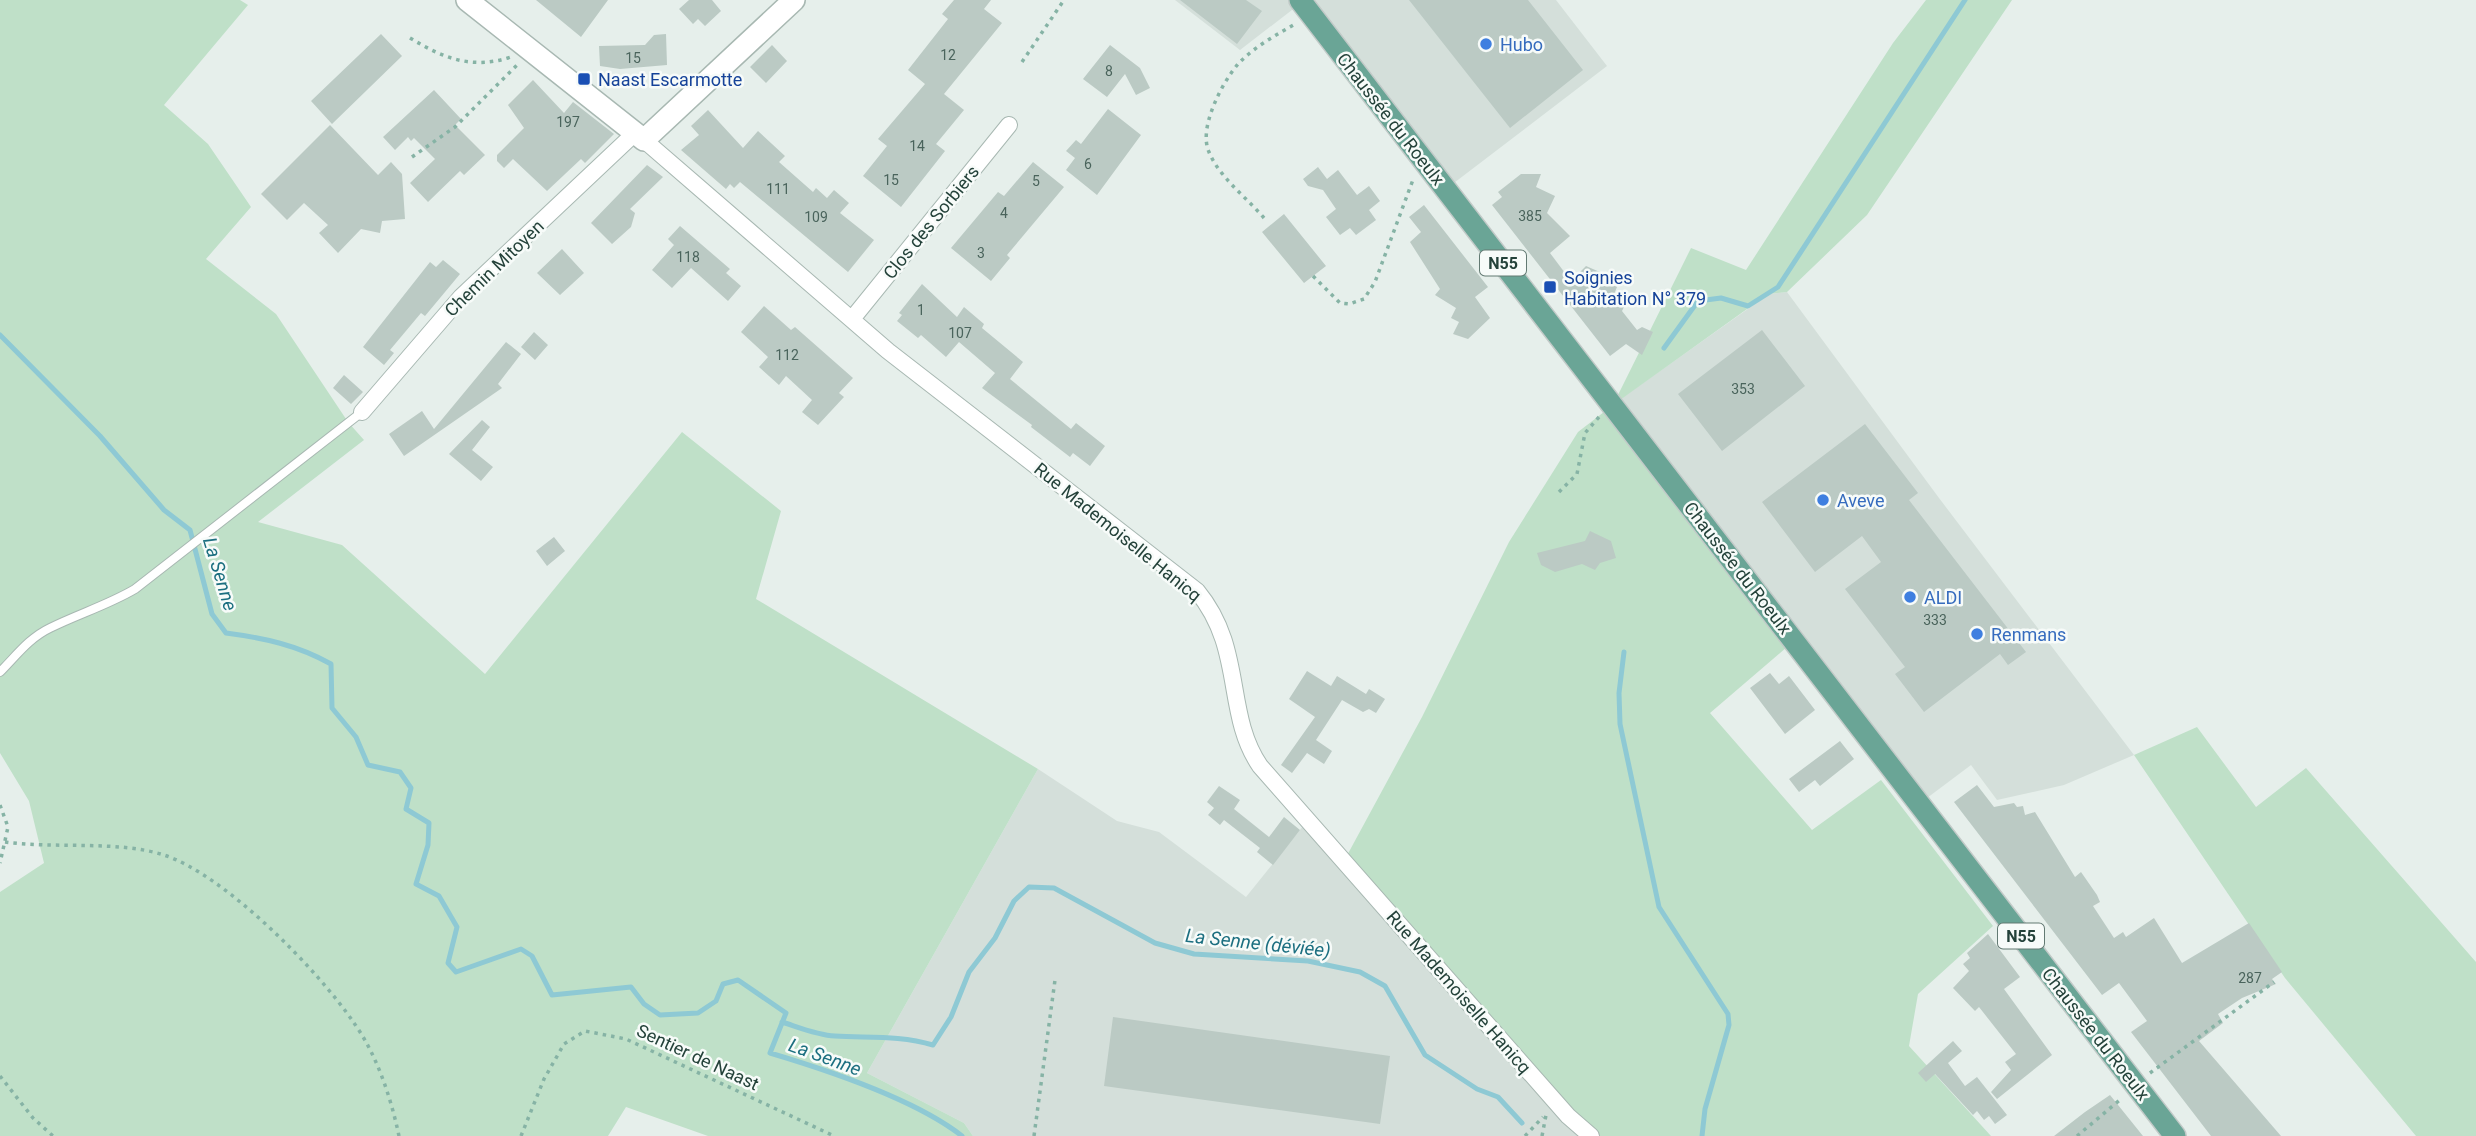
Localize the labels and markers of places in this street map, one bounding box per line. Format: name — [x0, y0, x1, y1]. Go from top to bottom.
place label: Hubo — [1500, 34, 1543, 55]
marker: Hubo — [1478, 36, 1494, 52]
place label: Naast Escarmotte — [598, 69, 742, 90]
marker: Naast Escarmotte — [576, 71, 592, 87]
place label: Soignies Habitation N° 379 — [1564, 267, 1706, 309]
marker: Soignies Habitation N° 379 — [1542, 279, 1558, 295]
place label: Aveve — [1837, 490, 1885, 511]
marker: Aveve — [1815, 492, 1831, 508]
place label: ALDI — [1924, 587, 1962, 608]
marker: ALDI — [1902, 589, 1918, 605]
place label: Renmans — [1991, 624, 2066, 645]
marker: Renmans — [1969, 626, 1985, 642]

